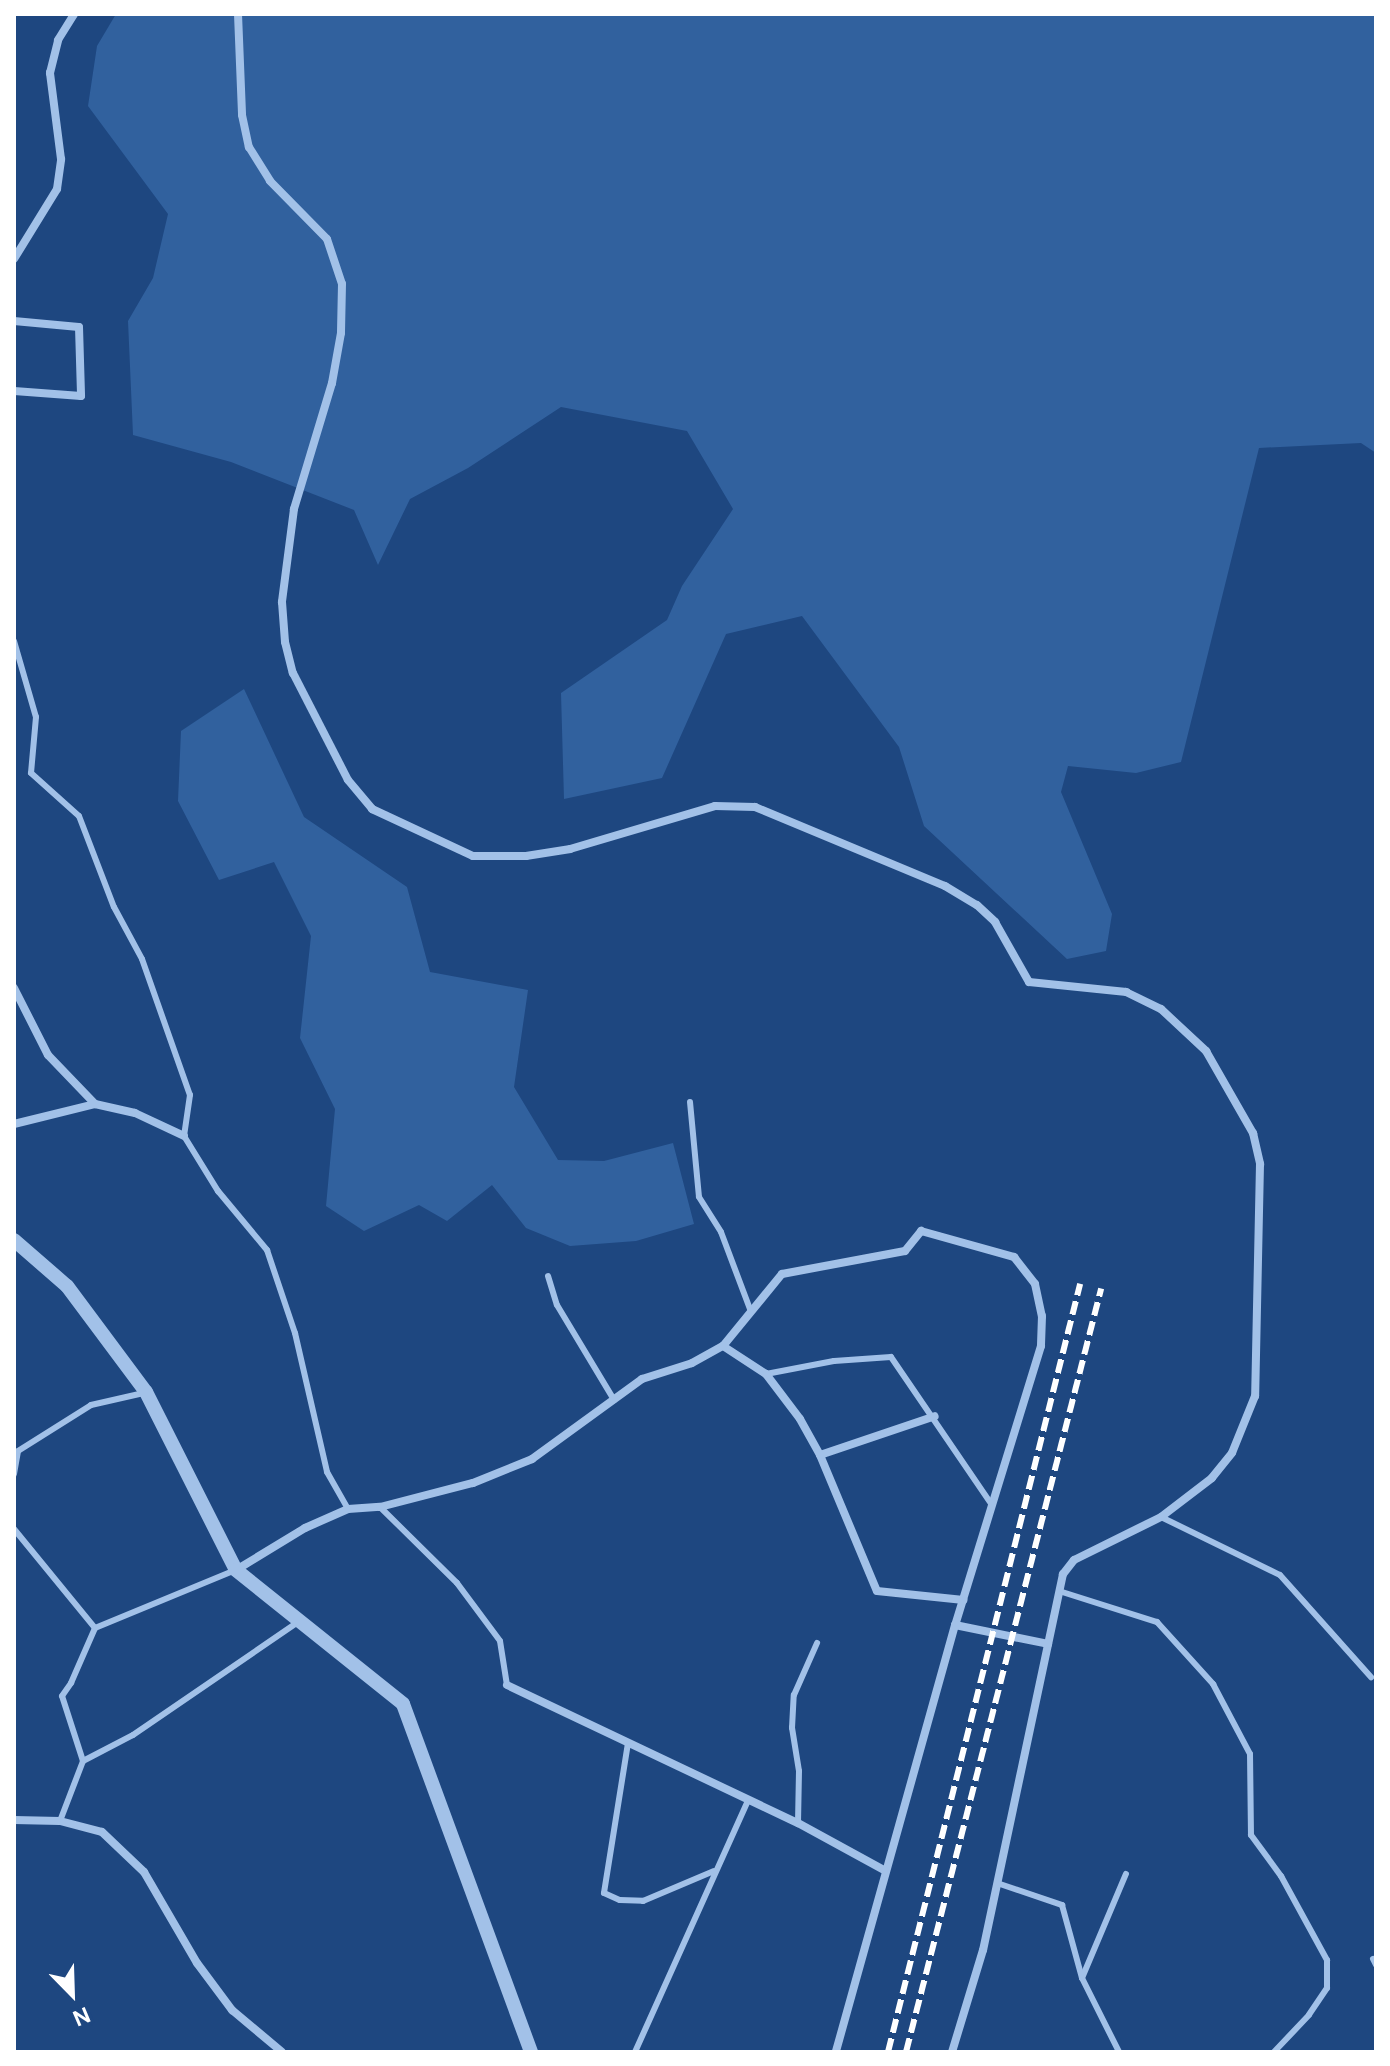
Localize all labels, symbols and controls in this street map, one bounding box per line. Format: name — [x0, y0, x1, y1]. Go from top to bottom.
north arrow — [32, 1954, 112, 2034]
text: N — [69, 2000, 95, 2033]

